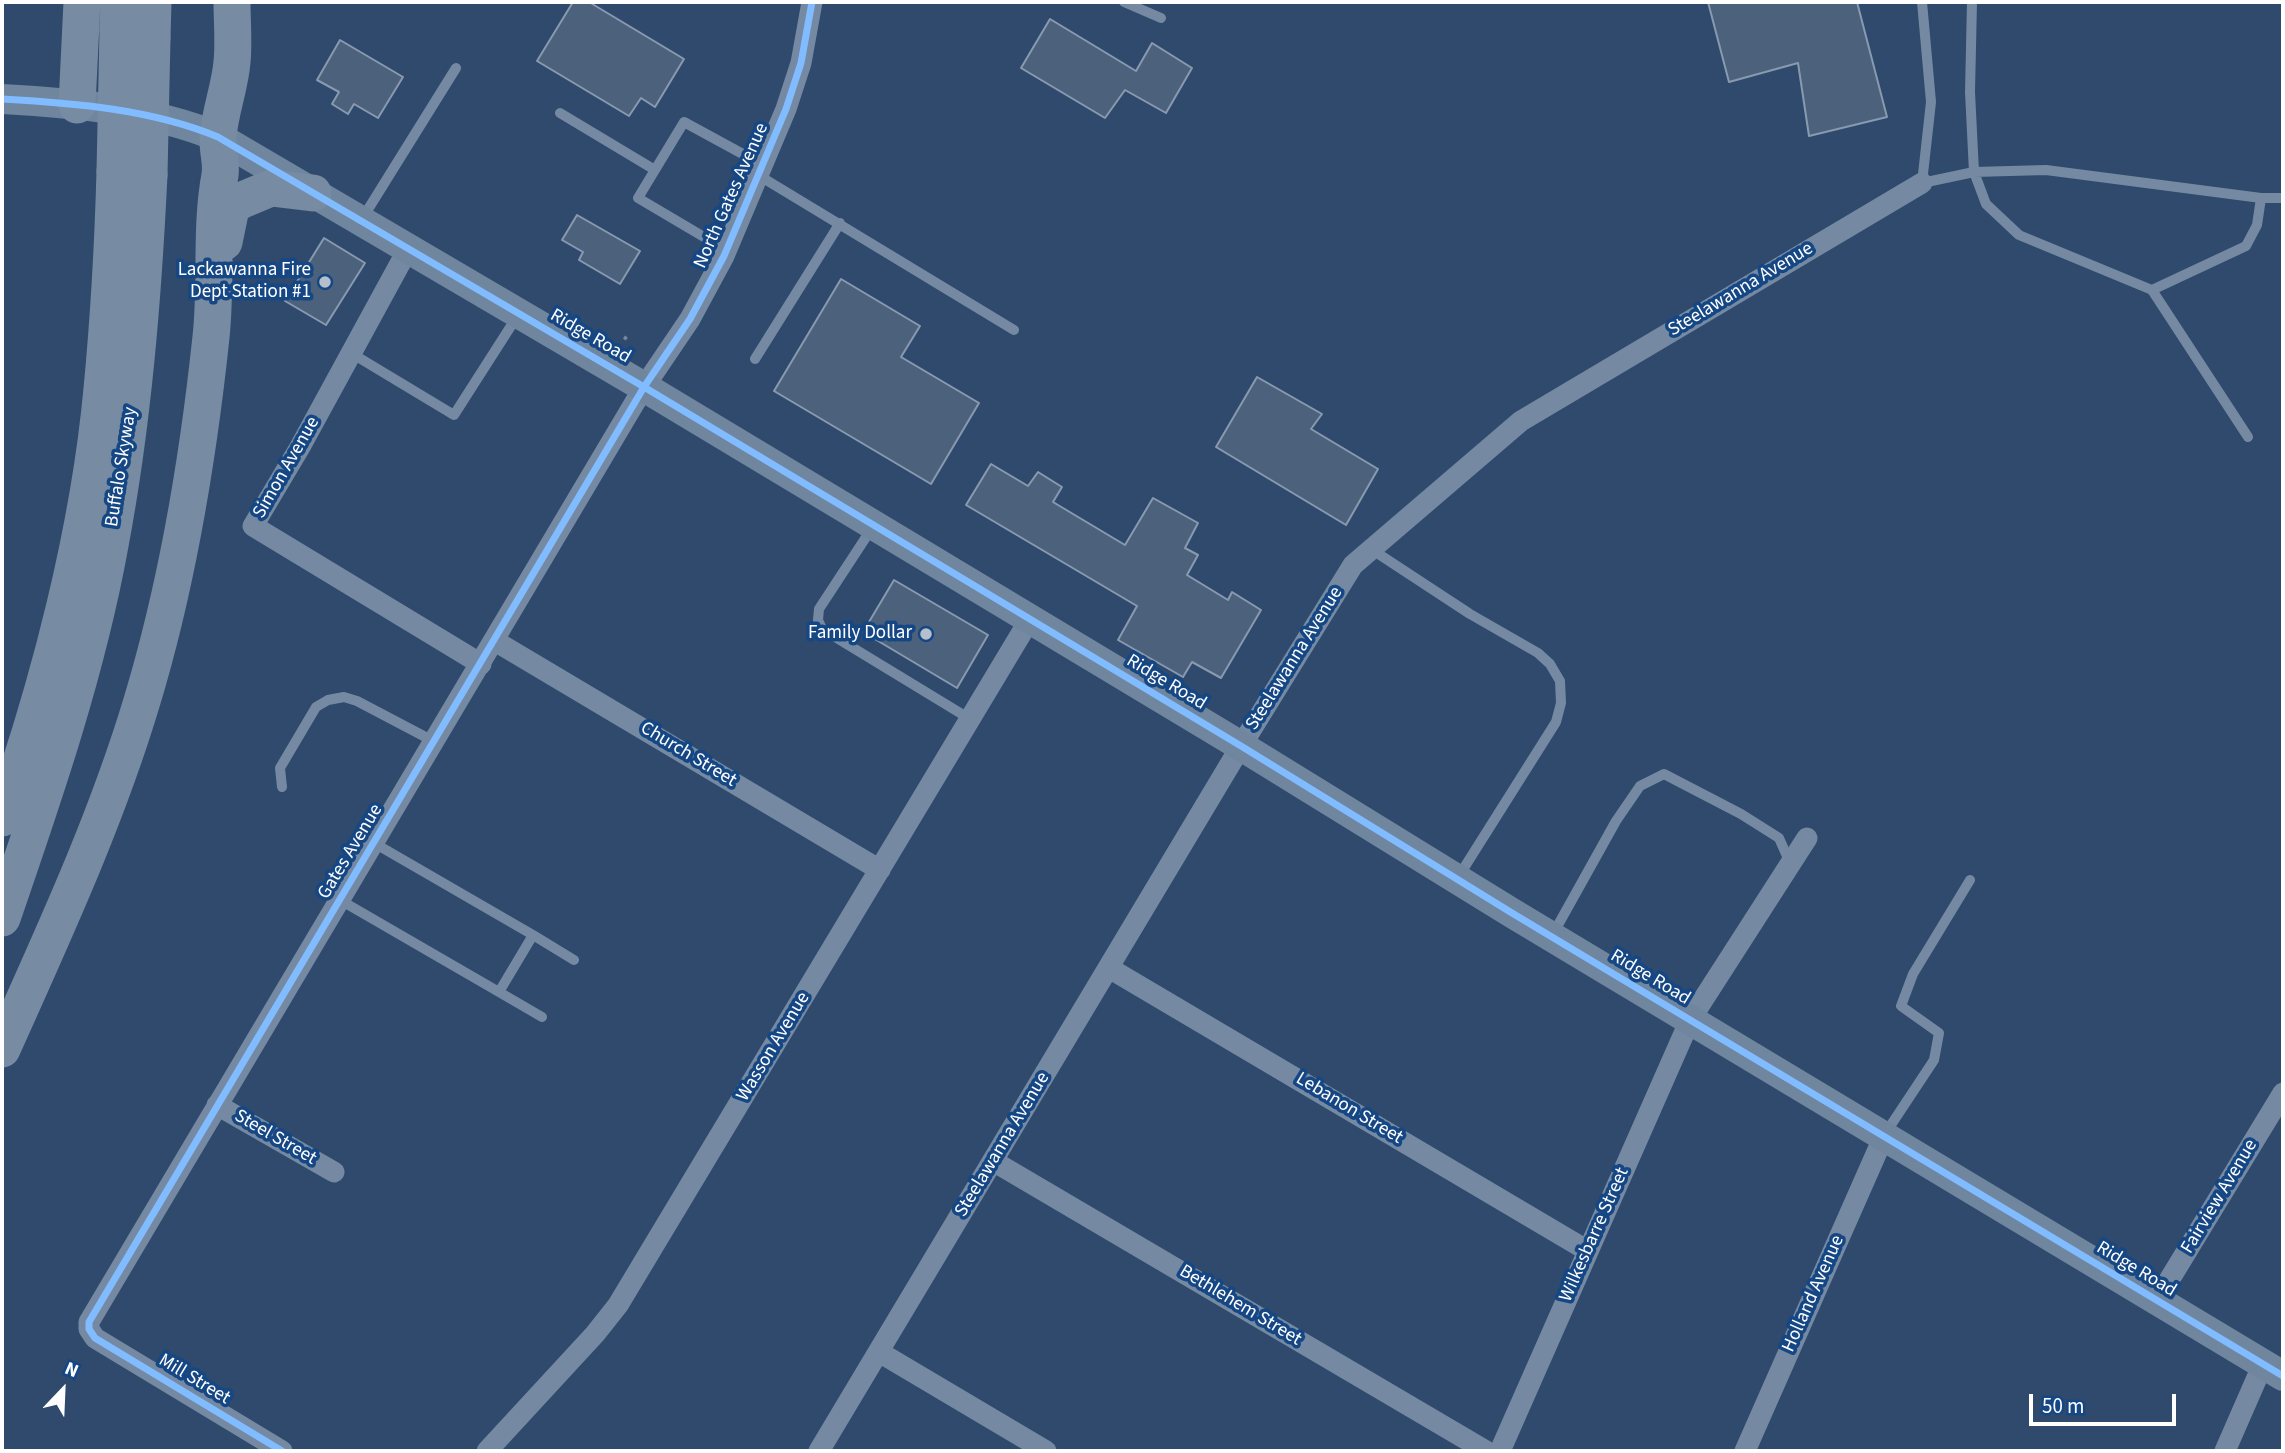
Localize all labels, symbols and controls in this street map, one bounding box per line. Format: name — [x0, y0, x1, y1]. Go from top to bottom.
street label: North Gates Avenue — [690, 120, 774, 272]
street label: Steelawanna Avenue — [1664, 238, 1818, 342]
place label: Lackawanna Fire Dept Station #1 — [178, 260, 311, 304]
marker: Lackawanna Fire Dept Station #1 — [317, 274, 333, 290]
street label: Ridge Road — [546, 305, 634, 369]
street label: Buffalo Skyway — [101, 405, 143, 529]
street label: Simon Avenue — [249, 413, 325, 523]
street label: Steelawanna Avenue — [1242, 583, 1348, 735]
place label: Family Dollar — [808, 623, 912, 645]
marker: Family Dollar — [918, 626, 934, 642]
street label: Ridge Road — [1122, 650, 1210, 716]
street label: Church Street — [636, 717, 740, 793]
street label: Gates Avenue — [314, 800, 388, 904]
street label: Ridge Road — [1606, 945, 1694, 1011]
street label: Wasson Avenue — [733, 988, 815, 1106]
street label: Steelawanna Avenue — [951, 1068, 1055, 1222]
street label: Lebanon Street — [1291, 1068, 1407, 1150]
street label: Steel Street — [230, 1105, 320, 1171]
street label: Fairview Avenue — [2177, 1136, 2263, 1258]
street label: Wilkesbarre Street — [1555, 1164, 1635, 1306]
street label: Holland Avenue — [1778, 1232, 1850, 1356]
street label: Ridge Road — [2092, 1237, 2180, 1303]
street label: Bethlehem Street — [1175, 1261, 1305, 1351]
street label: Mill Street — [154, 1350, 234, 1410]
north arrow — [28, 1355, 98, 1425]
text: N — [60, 1355, 82, 1385]
scale bar — [2033, 1380, 2180, 1424]
text: 50 m — [2042, 1391, 2084, 1421]

